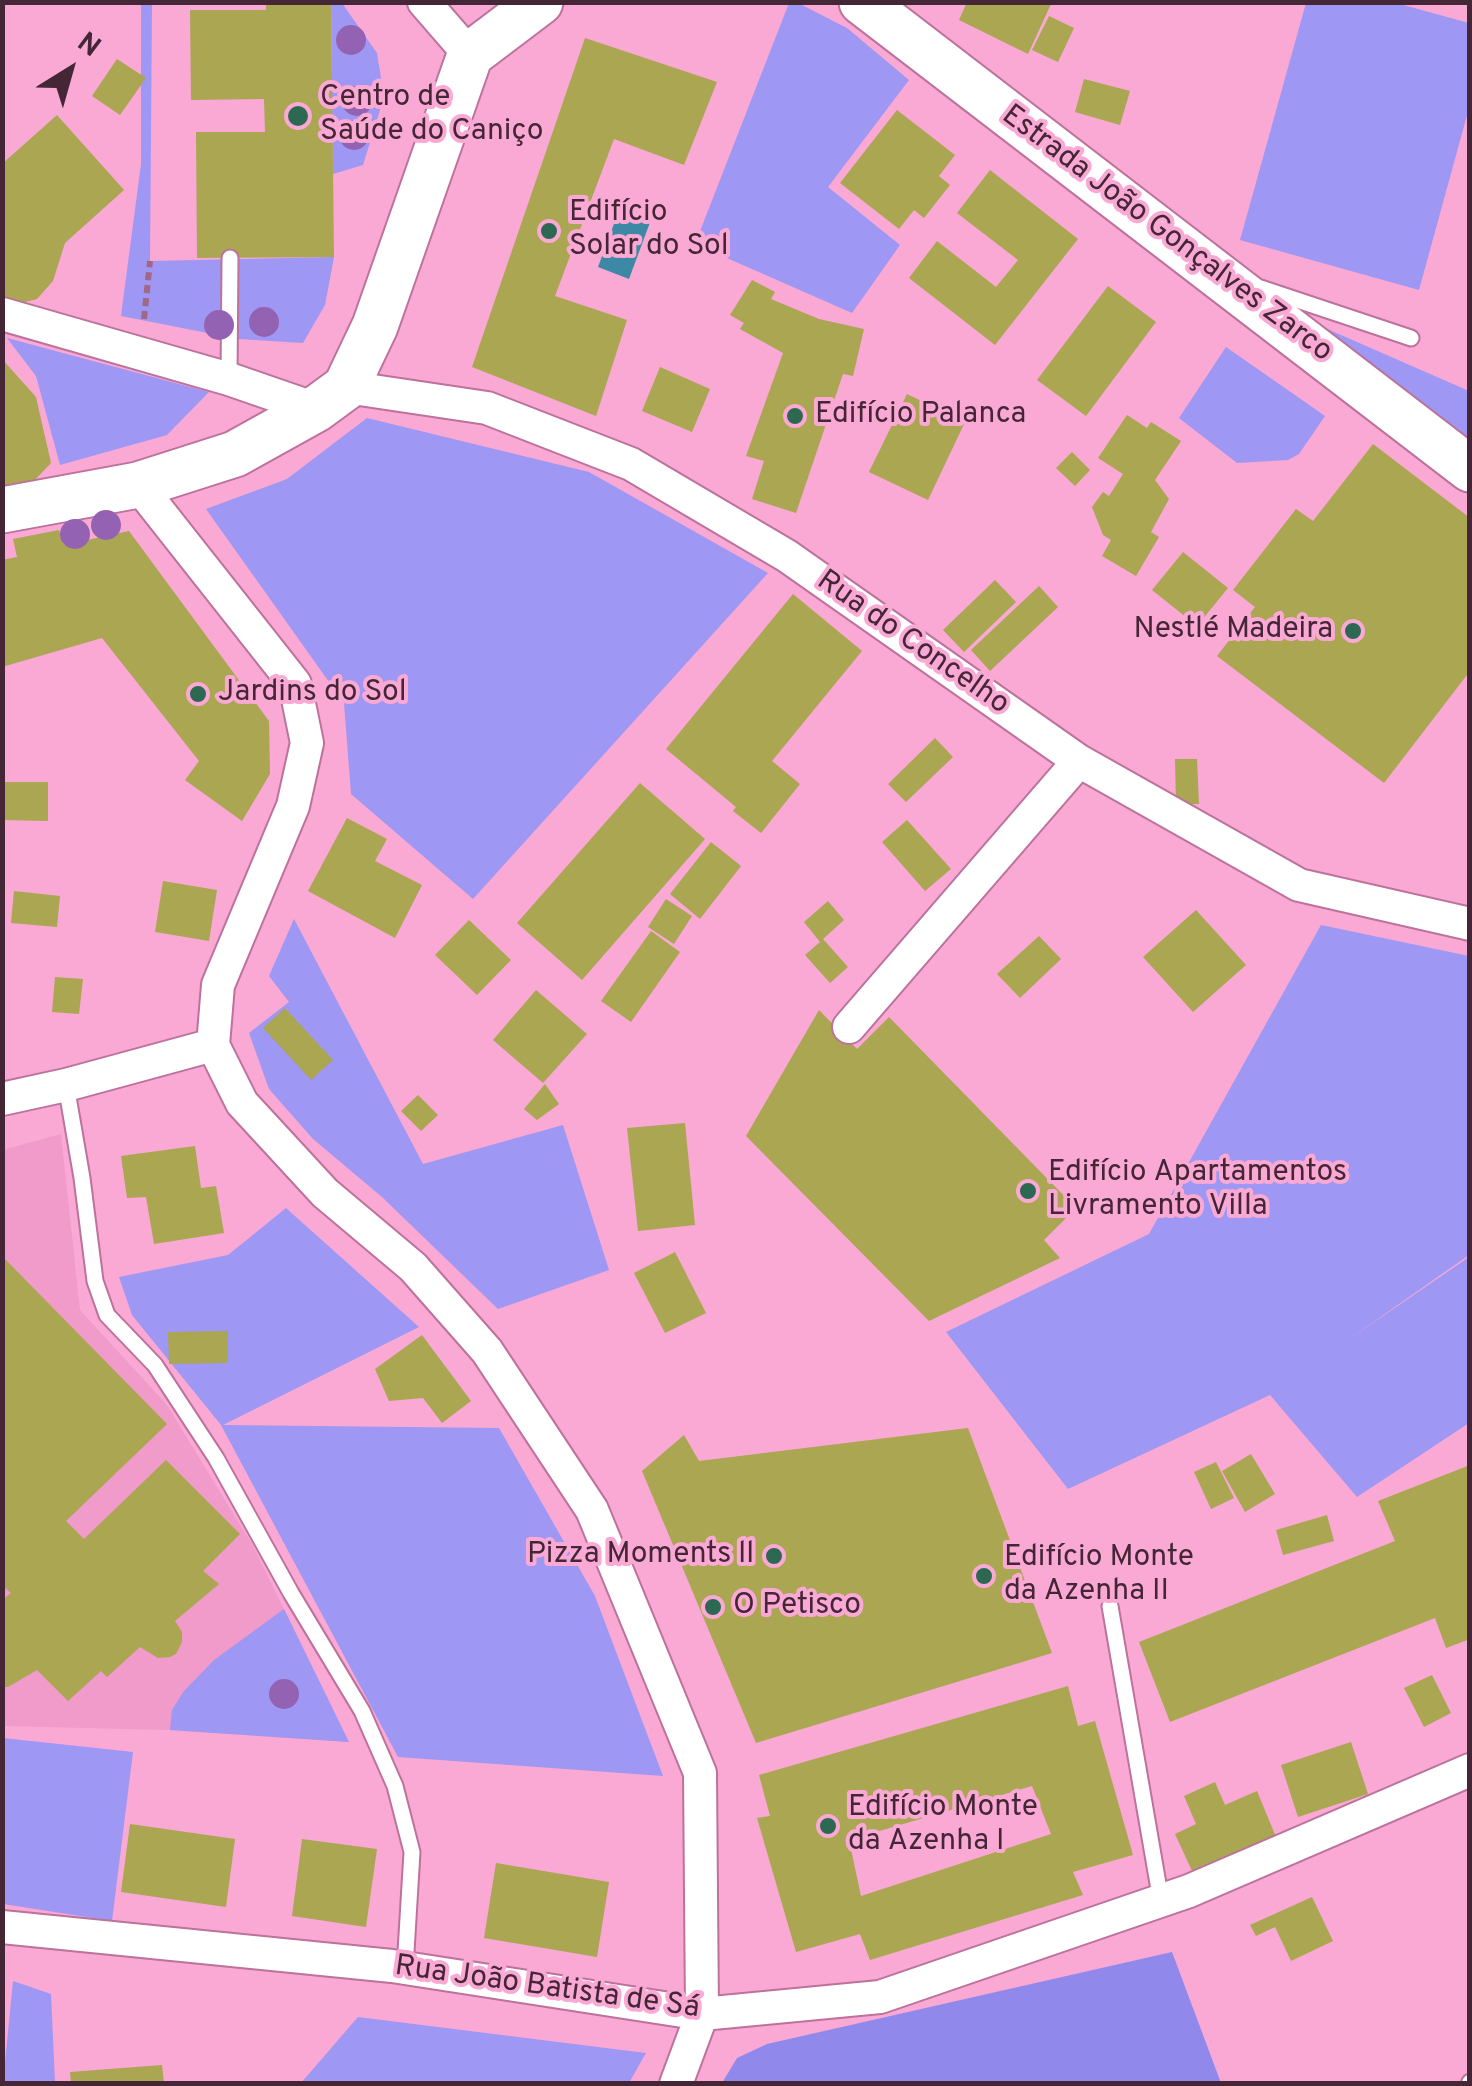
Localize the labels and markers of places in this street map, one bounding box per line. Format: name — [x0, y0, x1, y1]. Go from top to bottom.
place label: Centro de Saúde do Caniço — [320, 81, 543, 152]
marker: Centro de Saúde do Caniço — [285, 103, 311, 129]
place label: Edifício Solar do Sol — [569, 196, 729, 266]
marker: Edifício Solar do Sol — [538, 220, 560, 242]
place label: Edifício Palanca — [815, 398, 1026, 434]
marker: Edifício Palanca — [784, 405, 806, 427]
place label: Nestlé Madeira — [1133, 613, 1333, 649]
marker: Nestlé Madeira — [1342, 620, 1364, 642]
place label: Jardins do Sol — [218, 676, 407, 712]
marker: Jardins do Sol — [187, 683, 209, 705]
place label: Edifício Apartamentos Livramento Villa — [1048, 1156, 1347, 1226]
marker: Edifício Apartamentos Livramento Villa — [1017, 1180, 1039, 1202]
place label: Pizza Moments ll — [527, 1538, 754, 1574]
place label: Edifício Monte da Azenha II — [1004, 1541, 1194, 1612]
marker: Pizza Moments ll — [763, 1545, 785, 1567]
marker: Edifício Monte da Azenha II — [973, 1565, 995, 1587]
place label: O Petisco — [733, 1589, 861, 1625]
marker: O Petisco — [702, 1596, 724, 1618]
place label: Edifício Monte da Azenha I — [848, 1791, 1038, 1862]
marker: Edifício Monte da Azenha I — [817, 1815, 839, 1837]

